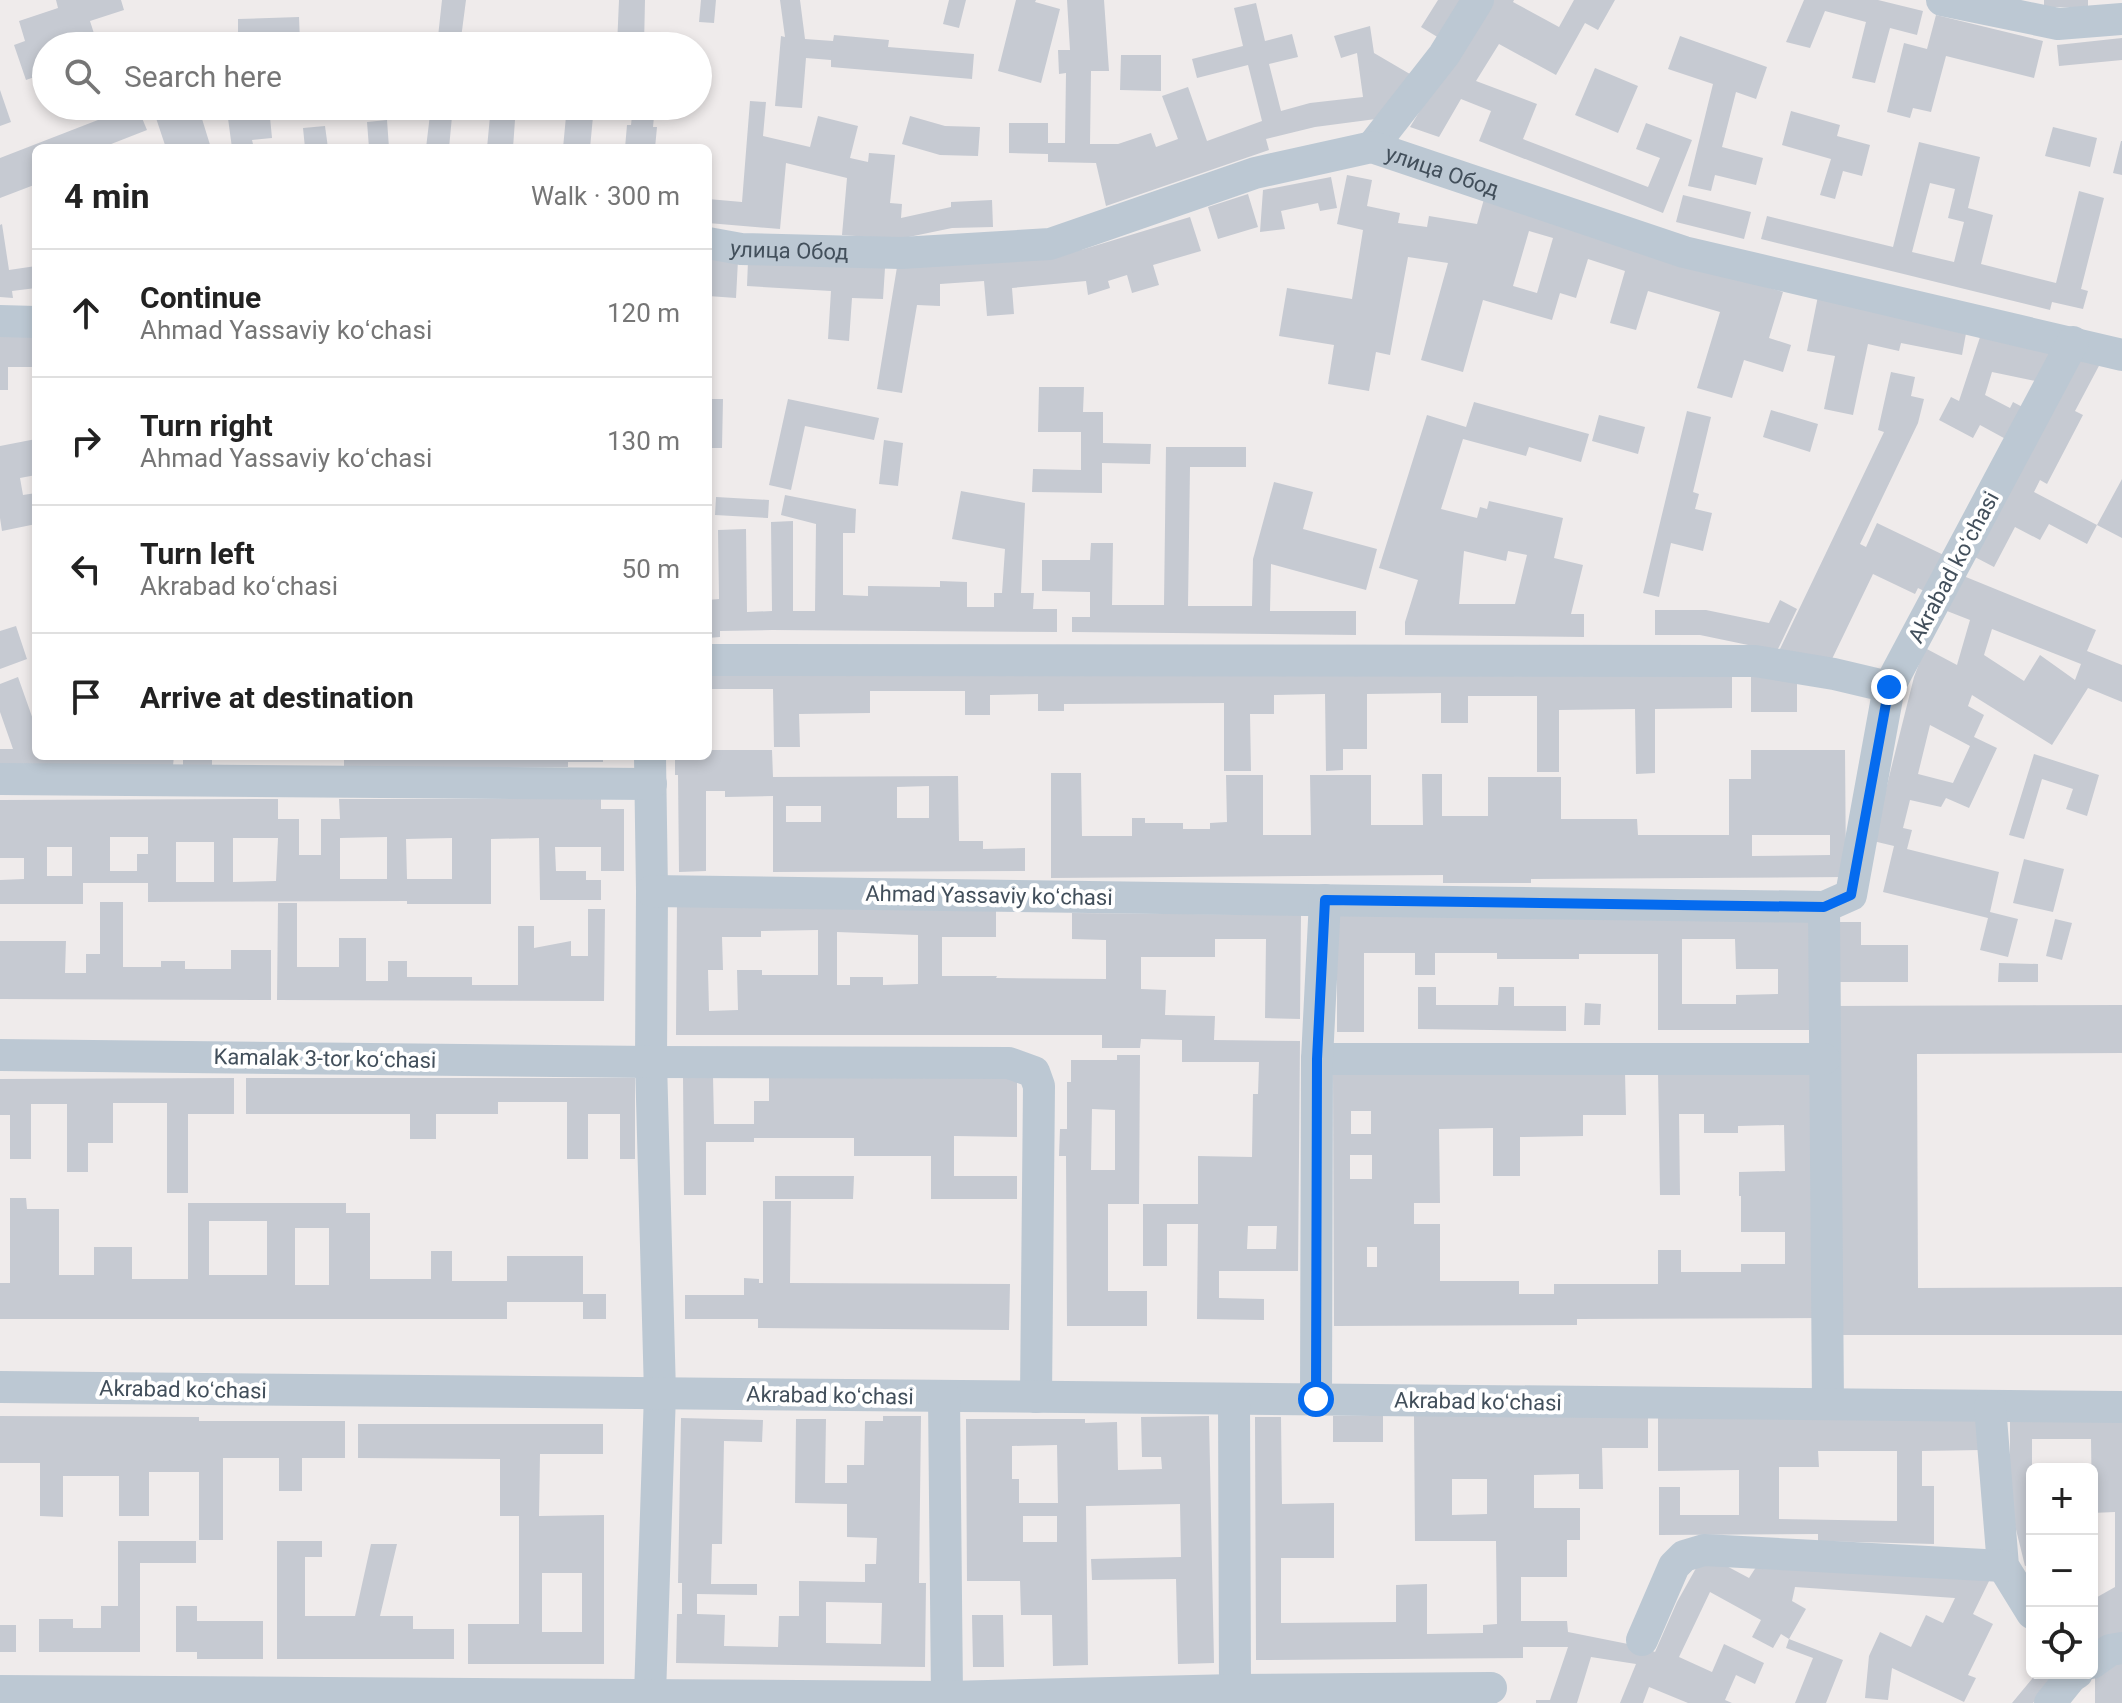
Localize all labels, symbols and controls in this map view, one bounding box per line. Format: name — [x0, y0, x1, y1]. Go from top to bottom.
search box — [32, 32, 712, 120]
icon: search — [60, 54, 104, 98]
text: Search here — [124, 59, 282, 94]
street label: улица Обод — [1382, 140, 1502, 202]
text: 4 min — [64, 176, 149, 216]
text: Walk · 300 m — [531, 181, 680, 211]
street label: улица Обод — [728, 235, 849, 265]
text: Continue — [140, 280, 261, 315]
icon: ahead — [64, 291, 108, 335]
text: 120 m — [607, 298, 680, 328]
text: Ahmad Yassaviy koʻchasi — [140, 315, 432, 345]
text: Turn right — [140, 408, 273, 443]
icon: right — [64, 419, 108, 463]
text: 130 m — [607, 426, 680, 456]
text: Ahmad Yassaviy koʻchasi — [140, 443, 432, 473]
street label: Akrabad koʻchasi — [1903, 487, 2004, 647]
text: Turn left — [140, 536, 255, 571]
icon: left — [64, 547, 108, 591]
text: 50 m — [622, 554, 680, 584]
text: Akrabad koʻchasi — [140, 571, 338, 601]
route end — [1871, 669, 1907, 705]
icon: arrive — [64, 675, 108, 719]
text: Arrive at destination — [140, 680, 414, 715]
street label: Ahmad Yassaviy koʻchasi — [865, 881, 1113, 910]
street label: Kamalak 3-tor koʻchasi — [213, 1044, 437, 1073]
street label: Akrabad koʻchasi — [99, 1376, 267, 1403]
route start — [1298, 1381, 1334, 1417]
street label: Akrabad koʻchasi — [746, 1382, 914, 1409]
street label: Akrabad koʻchasi — [1394, 1388, 1562, 1415]
map controls — [2026, 1463, 2098, 1679]
button: + — [2026, 1463, 2098, 1535]
button: − — [2026, 1535, 2098, 1607]
button: locate — [2026, 1607, 2098, 1679]

